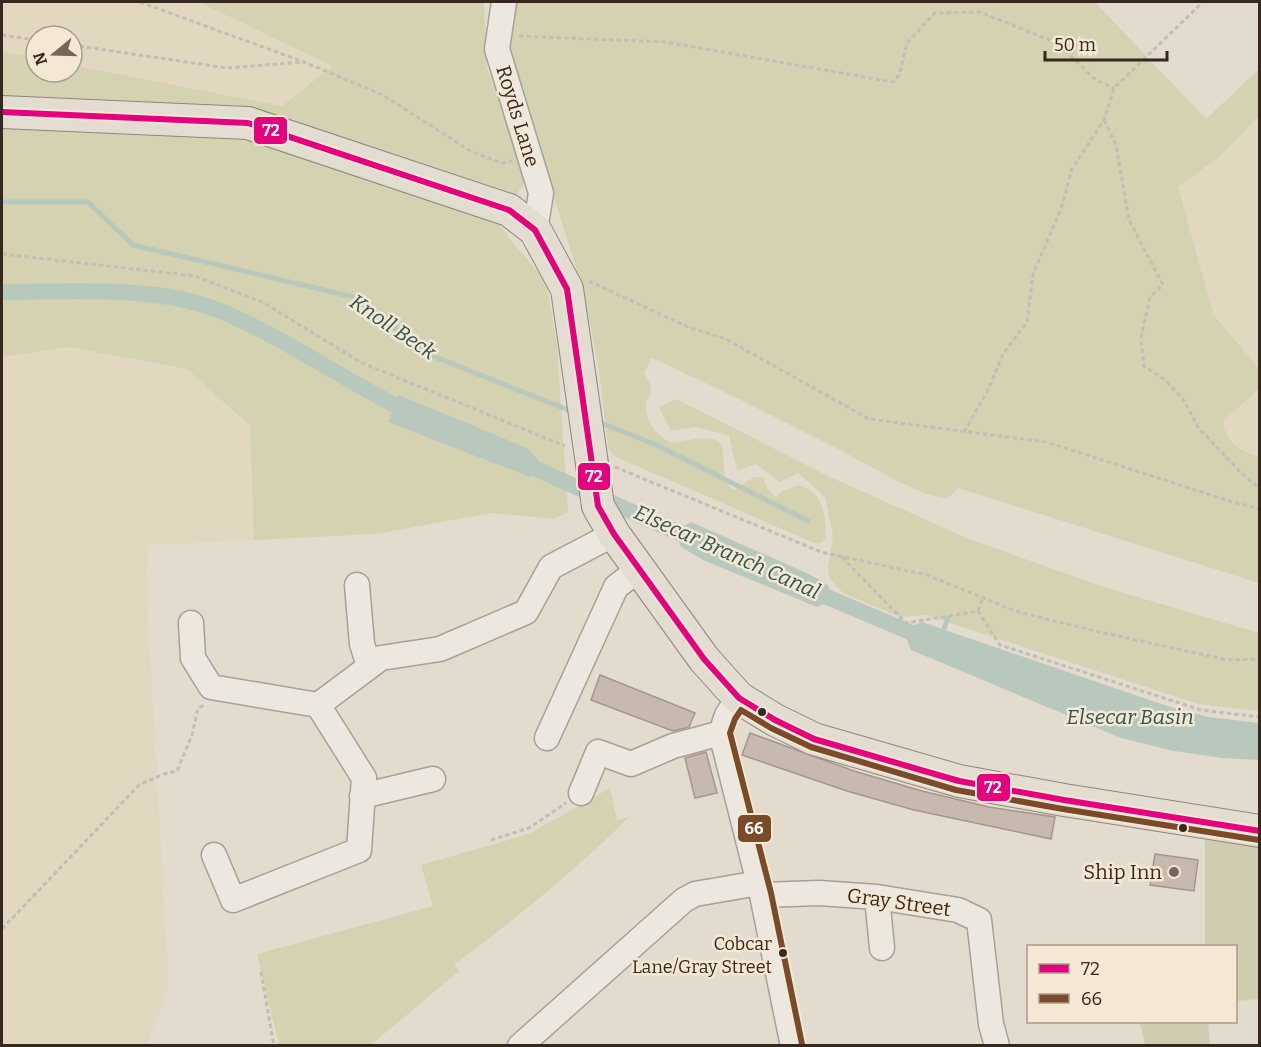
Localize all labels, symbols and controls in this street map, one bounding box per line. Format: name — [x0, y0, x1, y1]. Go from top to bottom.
north arrow — [24, 24, 84, 84]
scale bar — [1045, 24, 1166, 62]
text: 50 m — [1054, 34, 1096, 56]
text: N — [29, 50, 51, 68]
street label: Royds Lane — [491, 62, 545, 170]
line badge: 72 — [253, 116, 288, 145]
text: 72 — [262, 121, 280, 140]
water label: Knoll Beck — [345, 289, 442, 366]
line badge: 72 — [577, 462, 611, 491]
text: 72 — [585, 467, 603, 486]
water label: Elsecar Branch Canal — [630, 499, 824, 605]
water label: Elsecar Basin — [1066, 704, 1194, 730]
unlabelled marker — [756, 706, 768, 718]
line badge: 72 — [976, 773, 1011, 802]
text: 72 — [984, 778, 1002, 797]
line badge: 66 — [737, 814, 772, 843]
text: 66 — [745, 819, 764, 838]
unlabelled marker — [1177, 822, 1189, 834]
place label: Ship Inn — [1083, 860, 1162, 884]
marker: Ship Inn — [1167, 865, 1181, 879]
street label: Gray Street — [846, 883, 952, 921]
place label: Cobcar Lane/Gray Street — [632, 933, 772, 978]
legend — [1027, 945, 1237, 1023]
marker: Cobcar Lane/Gray Street — [777, 947, 789, 959]
text: 72 — [1081, 958, 1100, 980]
text: 66 — [1081, 988, 1102, 1010]

